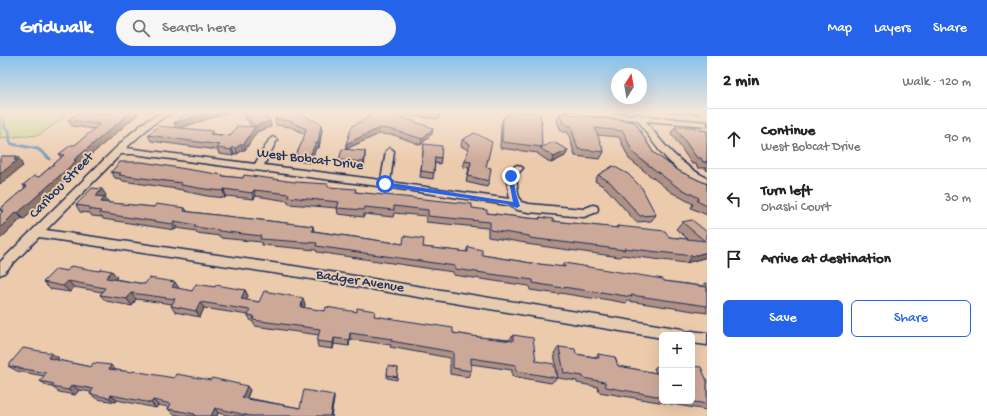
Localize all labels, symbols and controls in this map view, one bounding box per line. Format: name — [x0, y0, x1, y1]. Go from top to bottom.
search box — [116, 10, 396, 46]
text: Gridwalk — [20, 17, 92, 40]
icon: search — [130, 17, 152, 39]
text: Search here — [162, 19, 236, 37]
text: Map — [828, 20, 852, 37]
text: Layers — [874, 20, 911, 37]
text: Share — [933, 20, 967, 37]
north arrow — [611, 68, 647, 104]
text: 2 min — [723, 72, 759, 92]
text: Walk · 120 m — [903, 75, 971, 90]
text: Continue — [761, 122, 815, 140]
icon: ahead — [723, 128, 745, 150]
text: 90 m — [945, 131, 971, 146]
text: West Bobcat Drive — [761, 140, 861, 155]
street label: West Bobcat Drive — [256, 145, 365, 175]
street label: Caribou Street — [26, 149, 99, 223]
route end — [502, 167, 520, 185]
route start — [376, 175, 394, 193]
text: Turn left — [761, 182, 812, 200]
icon: left — [723, 188, 745, 210]
text: 30 m — [945, 191, 971, 206]
text: Ohashi Court — [761, 200, 831, 215]
icon: arrive — [723, 248, 745, 270]
text: Arrive at destination — [761, 250, 891, 268]
street label: Badger Avenue — [314, 267, 406, 297]
button: Save — [723, 300, 843, 337]
button: Share — [851, 300, 971, 337]
map controls — [659, 332, 695, 404]
button: + — [659, 332, 695, 368]
button: − — [659, 368, 695, 404]

